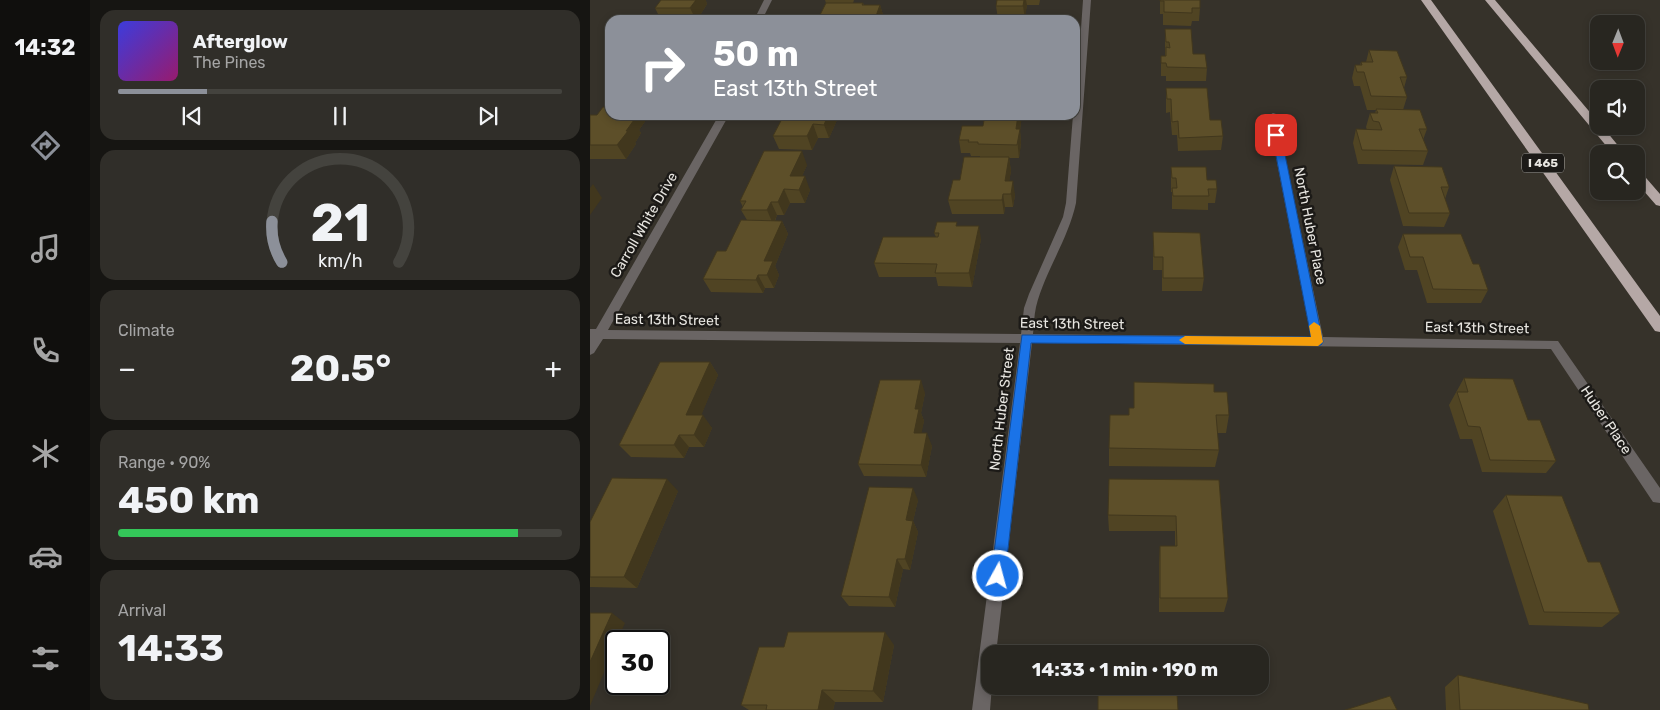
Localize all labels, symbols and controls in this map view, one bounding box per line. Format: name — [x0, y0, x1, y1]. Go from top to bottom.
north arrow — [1590, 15, 1645, 70]
map controls — [1590, 15, 1645, 200]
text: Afterglow — [193, 30, 288, 53]
text: 50 m — [713, 33, 799, 75]
text: 14:32 — [14, 34, 76, 61]
icon: right — [630, 35, 695, 100]
text: The Pines — [193, 53, 266, 72]
text: East 13th Street — [713, 75, 877, 102]
button: sound — [1590, 80, 1645, 135]
icon: previous — [178, 102, 206, 130]
icon: pause — [326, 102, 354, 130]
icon: next — [474, 102, 502, 130]
pin — [1255, 114, 1297, 156]
icon: arrive — [1262, 121, 1290, 149]
icon: directions — [28, 128, 63, 163]
button: search — [1590, 145, 1645, 200]
road number: I 465 — [1522, 154, 1564, 172]
street label: North Huber Place — [1290, 166, 1330, 286]
street label: Carroll White Drive — [607, 169, 681, 281]
text: 21 — [310, 192, 370, 254]
icon: music — [28, 231, 63, 266]
text: km/h — [318, 250, 362, 271]
street label: East 13th Street — [615, 311, 720, 329]
street label: East 13th Street — [1020, 315, 1125, 333]
street label: East 13th Street — [1425, 319, 1530, 337]
text: Climate — [118, 321, 175, 340]
icon: phone — [28, 333, 63, 368]
text: 20.5° — [290, 345, 391, 391]
street label: North Huber Street — [986, 346, 1018, 472]
text: − — [118, 352, 136, 385]
text: + — [545, 352, 562, 385]
street label: Huber Place — [1577, 383, 1635, 458]
icon: climate — [28, 436, 63, 471]
text: Range · 90% — [118, 453, 210, 472]
text: 450 km — [118, 477, 259, 523]
icon: car — [28, 539, 63, 574]
position arrow — [971, 549, 1023, 601]
text: Arrival — [118, 601, 166, 620]
text: 14:33 — [118, 625, 224, 671]
speed limit sign: 30 — [605, 630, 670, 695]
icon: filters — [28, 641, 63, 676]
text: 14:33 · 1 min · 190 m — [1032, 658, 1218, 681]

